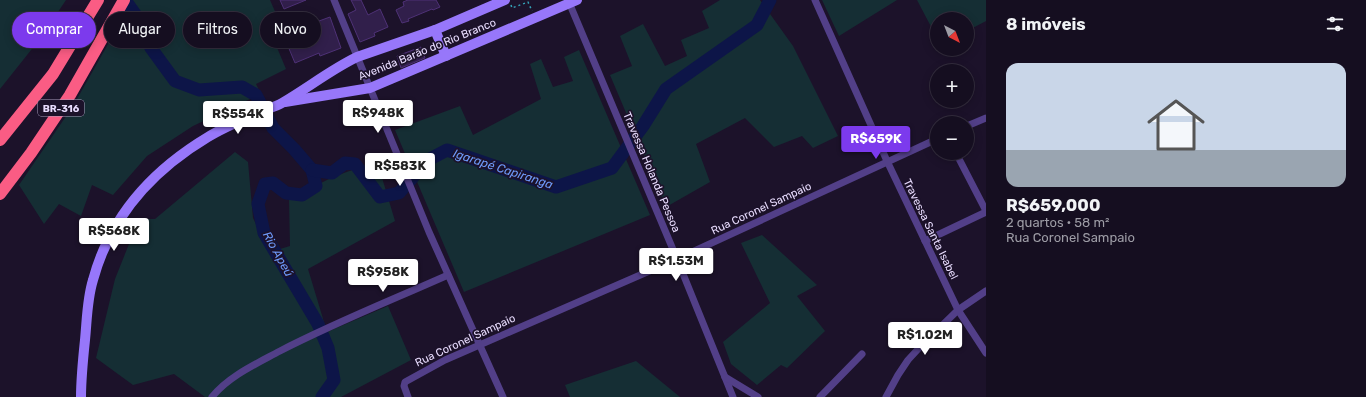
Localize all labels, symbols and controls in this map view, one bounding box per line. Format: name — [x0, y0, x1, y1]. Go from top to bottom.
chip: Comprar — [12, 12, 96, 48]
chip: Alugar — [104, 12, 175, 48]
chip: Filtros — [183, 12, 252, 48]
chip: Novo — [260, 12, 321, 48]
north arrow — [930, 12, 974, 56]
map controls — [930, 12, 974, 160]
icon: filters — [1324, 13, 1346, 35]
text: 8 imóveis — [1006, 14, 1086, 34]
street label: Avenida Barão do Rio Branco — [356, 16, 498, 83]
button: + — [930, 64, 974, 108]
icon: home — [1140, 89, 1212, 161]
road number: BR-316 — [38, 100, 84, 116]
pin: R$948K — [345, 100, 411, 134]
pin: R$554K — [205, 101, 271, 135]
text: R$948K — [352, 105, 404, 120]
text: R$554K — [212, 106, 264, 121]
street label: Travessa Holanda Pessoa — [620, 110, 683, 234]
button: − — [930, 116, 974, 160]
pin: R$659K — [843, 126, 909, 160]
text: R$659K — [850, 131, 902, 146]
water label: Igarapé Capiranga — [451, 146, 555, 192]
pin: R$583K — [367, 153, 433, 187]
text: R$583K — [374, 158, 426, 173]
street label: Travessa Santa Isabel — [901, 177, 961, 282]
street label: Rua Coronel Sampaio — [709, 180, 813, 237]
text: R$659,000 — [1006, 195, 1100, 215]
text: 2 quartos · 58 m² — [1006, 215, 1110, 230]
pin: R$568K — [81, 218, 147, 252]
text: R$568K — [88, 223, 140, 238]
water label: Rio Apeú — [260, 229, 296, 279]
text: Rua Coronel Sampaio — [1006, 230, 1135, 245]
pin: R$1.53M — [639, 248, 713, 282]
text: R$1.53M — [648, 253, 704, 268]
pin: R$958K — [350, 259, 416, 293]
text: R$958K — [357, 264, 409, 279]
street label: Rua Coronel Sampaio — [413, 312, 517, 369]
pin: R$1.02M — [888, 322, 962, 356]
text: R$1.02M — [897, 327, 953, 342]

